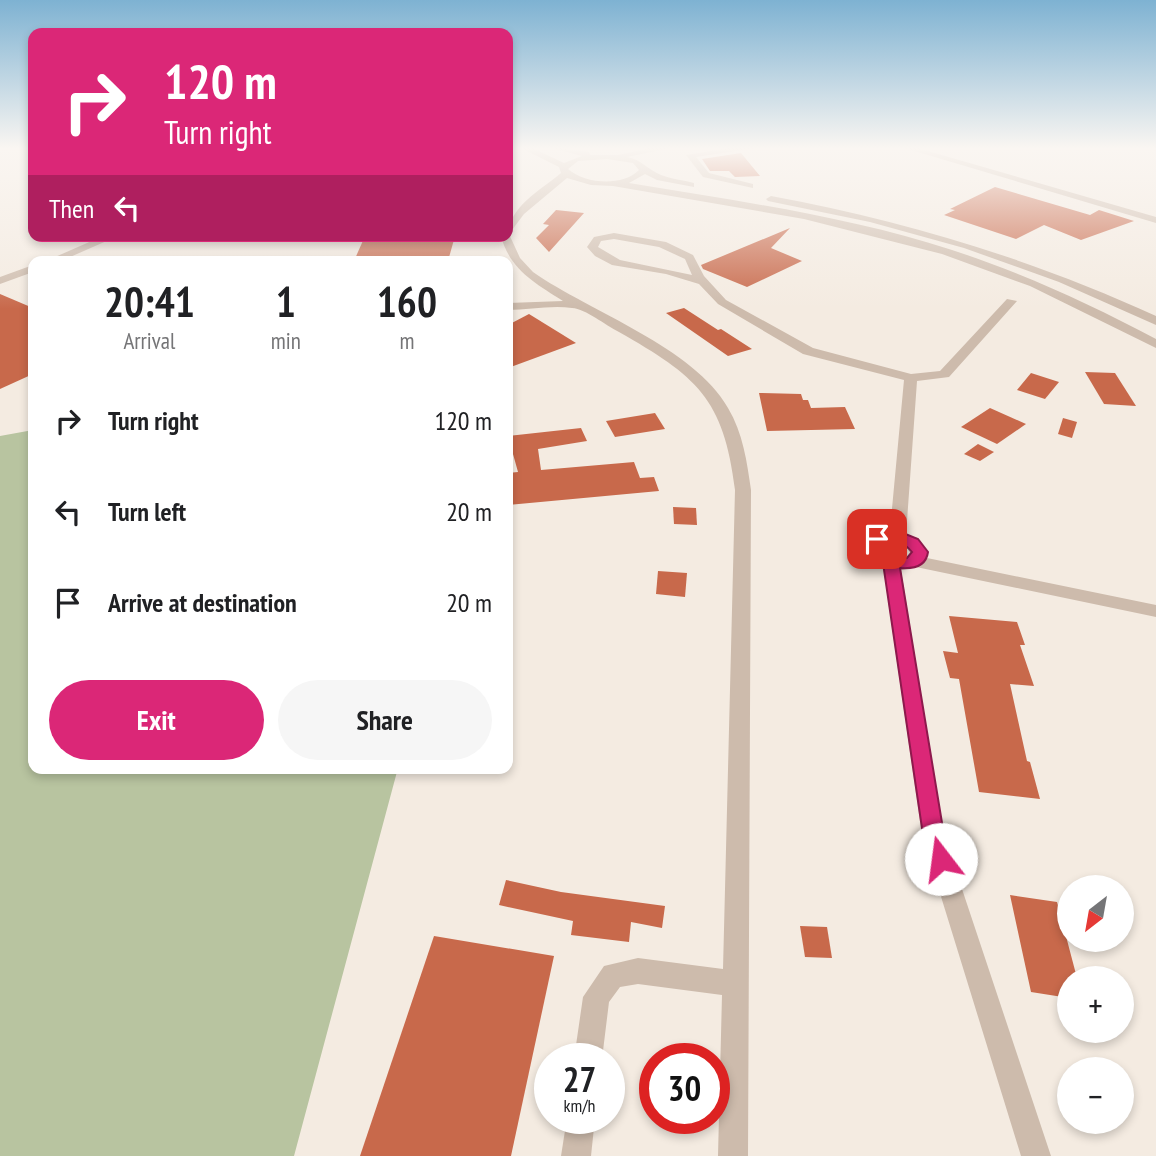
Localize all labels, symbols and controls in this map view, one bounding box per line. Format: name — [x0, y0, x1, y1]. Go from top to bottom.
text: 120 m — [164, 49, 277, 113]
icon: right — [49, 56, 140, 147]
text: Turn right — [164, 111, 272, 153]
icon: left — [108, 189, 146, 227]
text: Then — [49, 192, 94, 225]
text: 20:41 — [104, 274, 195, 329]
text: 1 — [276, 274, 296, 329]
text: 160 — [377, 274, 437, 329]
text: Arrival — [123, 326, 175, 355]
text: min — [271, 326, 301, 355]
text: m — [399, 326, 414, 355]
icon: right — [49, 402, 87, 440]
text: Turn right — [108, 404, 199, 437]
text: 120 m — [434, 404, 492, 437]
icon: left — [49, 493, 87, 531]
text: Turn left — [108, 495, 186, 528]
text: 20 m — [446, 495, 492, 528]
pin — [847, 509, 907, 569]
icon: arrive — [858, 520, 896, 558]
icon: arrive — [49, 584, 87, 622]
text: Arrive at destination — [108, 586, 297, 619]
text: 20 m — [446, 586, 492, 619]
button: Exit — [49, 680, 264, 760]
button: Share — [278, 680, 492, 760]
position arrow — [904, 822, 978, 896]
north arrow — [1057, 875, 1134, 952]
map controls — [1057, 875, 1134, 1134]
button: + — [1057, 966, 1134, 1043]
speed limit sign: 30 — [639, 1043, 730, 1134]
text: 27 — [563, 1056, 596, 1102]
button: − — [1057, 1057, 1134, 1134]
text: km/h — [564, 1094, 595, 1117]

